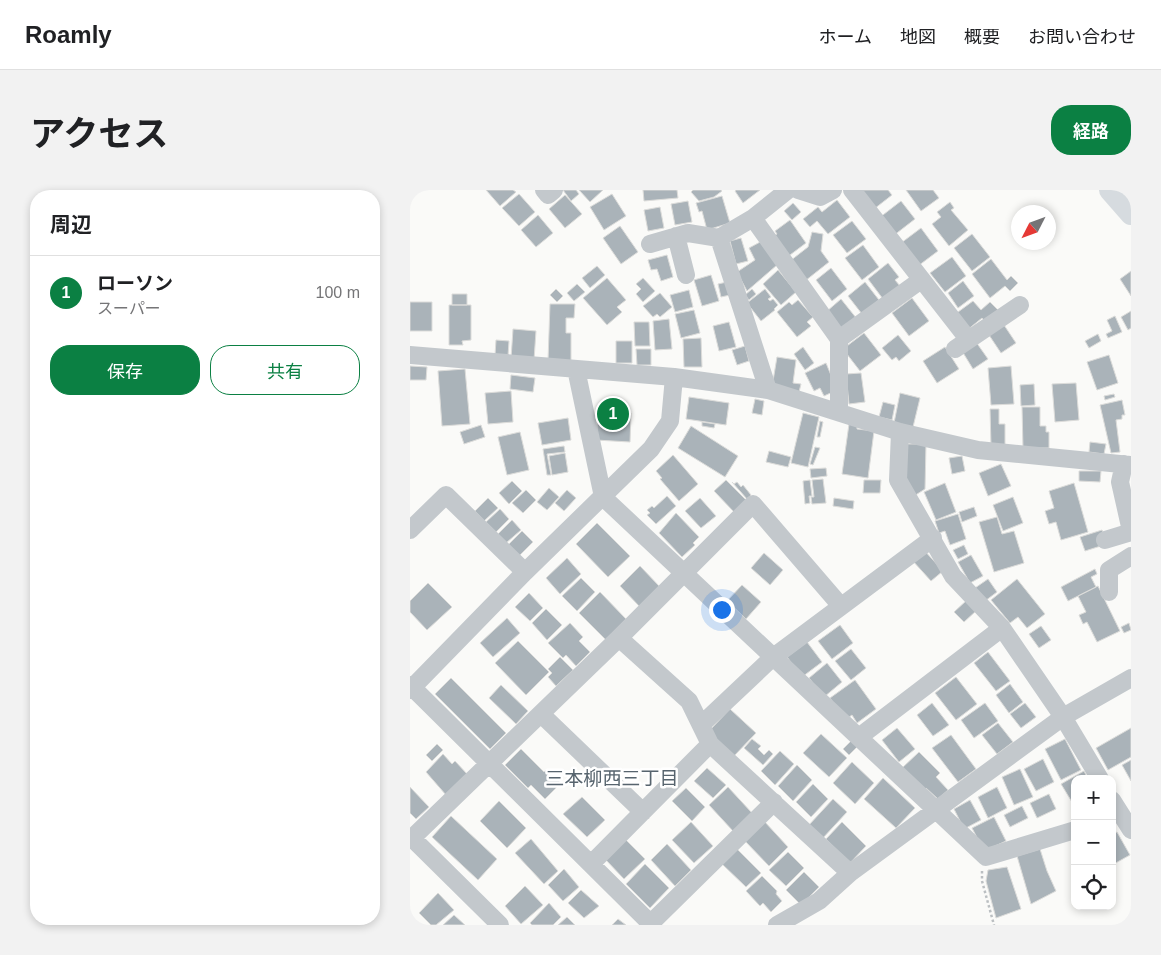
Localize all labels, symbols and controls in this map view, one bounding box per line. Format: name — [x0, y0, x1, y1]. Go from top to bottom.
text: Roamly — [25, 21, 112, 48]
text: ホーム — [819, 27, 872, 47]
text: 地図 — [900, 27, 936, 47]
text: 概要 — [964, 27, 1000, 47]
text: お問い合わせ — [1028, 27, 1136, 47]
button: 経路 — [1051, 105, 1131, 155]
text: アクセス — [30, 114, 168, 153]
north arrow — [1011, 205, 1056, 250]
text: 周辺 — [50, 213, 92, 236]
text: ローソン — [97, 273, 173, 294]
text: 1 — [62, 284, 70, 301]
text: 100 m — [316, 284, 360, 301]
text: スーパー — [97, 300, 161, 317]
button: 保存 — [50, 345, 200, 395]
button: 共有 — [210, 345, 360, 395]
pin: 1 — [597, 395, 629, 433]
your location — [709, 597, 735, 623]
district label: 三本柳西三丁目 — [545, 768, 679, 789]
map controls — [1071, 775, 1116, 910]
button: + — [1071, 775, 1116, 820]
button: − — [1071, 820, 1116, 865]
button: locate — [1071, 865, 1116, 910]

